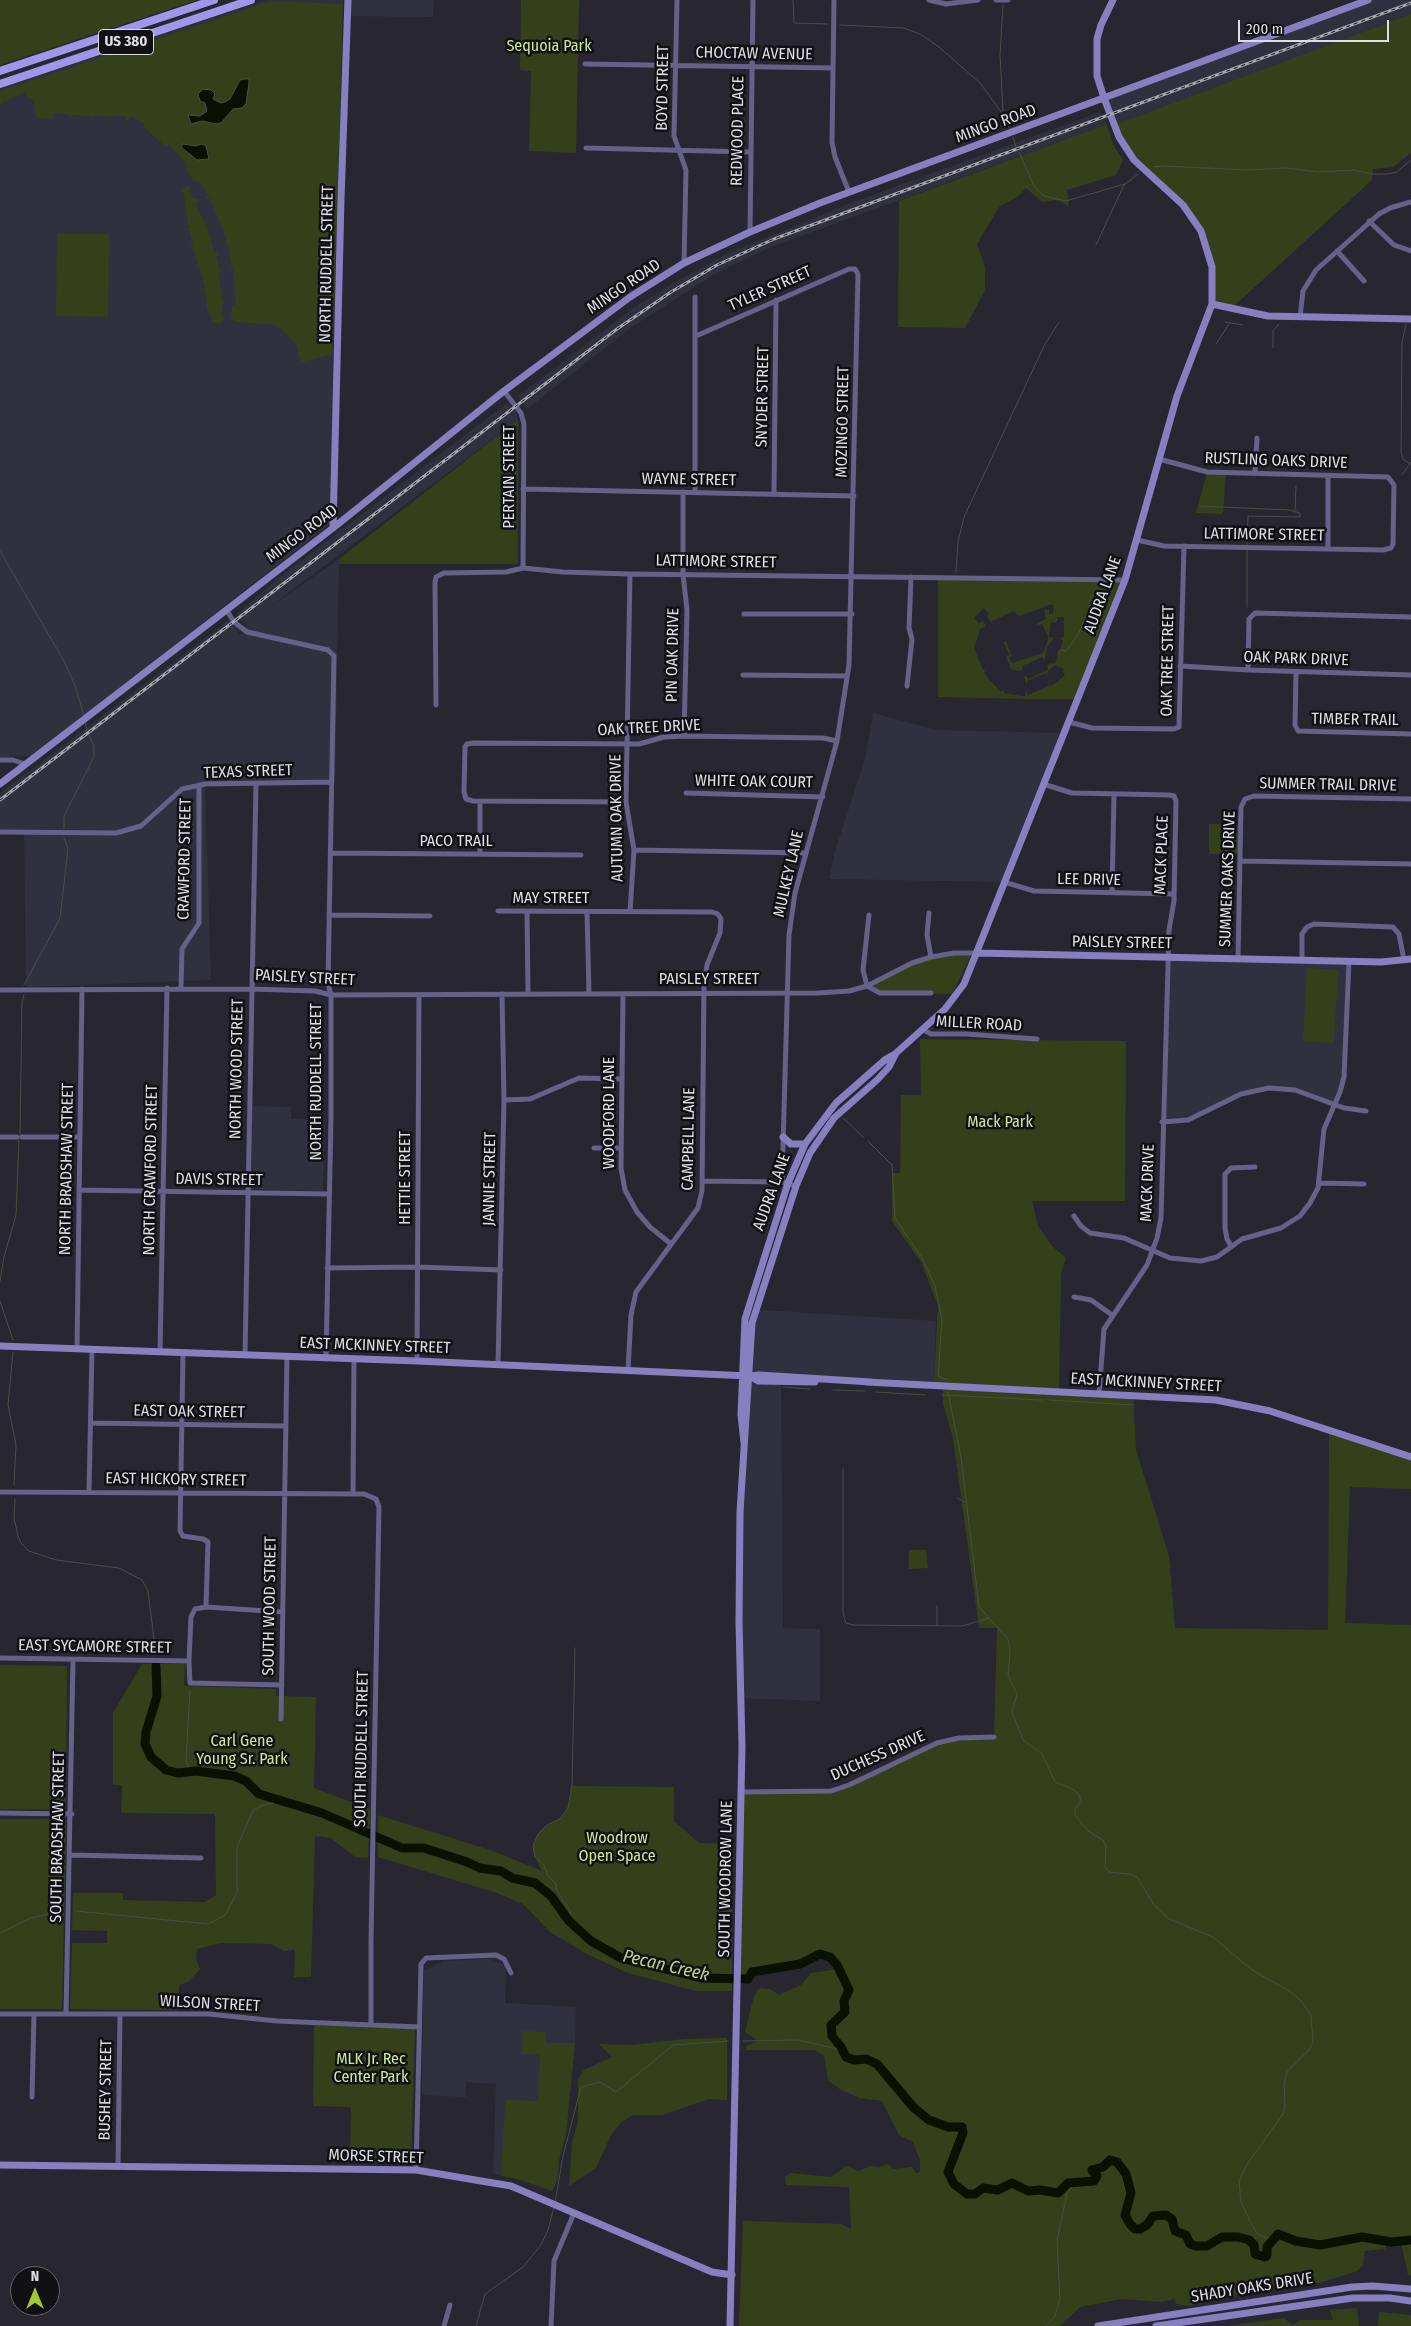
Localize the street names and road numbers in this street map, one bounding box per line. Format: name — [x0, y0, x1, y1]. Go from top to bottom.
road number: US 380 — [98, 30, 154, 54]
street label: CHOCTAW AVENUE — [695, 43, 813, 65]
street label: BOYD STREET — [653, 45, 673, 131]
street label: REDWOOD PLACE — [727, 76, 749, 186]
street label: MINGO ROAD — [953, 101, 1039, 147]
street label: NORTH RUDDELL STREET — [316, 185, 338, 343]
street label: MINGO ROAD — [584, 255, 664, 319]
street label: TYLER STREET — [726, 262, 814, 316]
street label: SNYDER STREET — [753, 346, 773, 448]
street label: MOZINGO STREET — [832, 366, 854, 478]
street label: PERTAIN STREET — [500, 425, 520, 529]
street label: RUSTLING OAKS DRIVE — [1204, 449, 1348, 473]
street label: WAYNE STREET — [641, 470, 737, 490]
street label: MINGO ROAD — [263, 501, 341, 567]
street label: LATTIMORE STREET — [1203, 524, 1325, 546]
street label: LATTIMORE STREET — [655, 551, 777, 573]
street label: AUDRA LANE — [1080, 554, 1126, 636]
street label: OAK TREE STREET — [1157, 605, 1179, 717]
street label: PIN OAK DRIVE — [663, 608, 683, 702]
street label: OAK PARK DRIVE — [1243, 648, 1349, 670]
street label: TIMBER TRAIL — [1311, 710, 1399, 730]
street label: OAK TREE DRIVE — [597, 716, 701, 740]
street label: AUTUMN OAK DRIVE — [606, 754, 628, 882]
street label: TEXAS STREET — [203, 761, 293, 783]
street label: WHITE OAK COURT — [695, 771, 813, 793]
street label: SUMMER TRAIL DRIVE — [1259, 774, 1397, 796]
street label: CRAWFORD STREET — [174, 798, 196, 920]
street label: SUMMER OAKS DRIVE — [1216, 811, 1240, 947]
street label: MACK PLACE — [1151, 815, 1173, 895]
street label: MULKEY LANE — [770, 829, 808, 919]
street label: PACO TRAIL — [419, 832, 493, 852]
street label: LEE DRIVE — [1057, 870, 1121, 890]
street label: MAY STREET — [513, 889, 589, 909]
street label: PAISLEY STREET — [1072, 933, 1172, 953]
street label: PAISLEY STREET — [254, 966, 356, 990]
street label: PAISLEY STREET — [659, 970, 759, 990]
street label: NORTH WOOD STREET — [226, 999, 248, 1139]
street label: NORTH RUDDELL STREET — [307, 1003, 327, 1161]
street label: MILLER ROAD — [936, 1012, 1022, 1036]
street label: WOODFORD LANE — [600, 1057, 620, 1169]
street label: NORTH BRADSHAW STREET — [56, 1083, 78, 1255]
street label: NORTH CRAWFORD STREET — [140, 1084, 162, 1256]
street label: CAMPBELL LANE — [679, 1087, 699, 1191]
street label: HETTIE STREET — [396, 1131, 416, 1225]
street label: JANNIE STREET — [480, 1132, 500, 1226]
street label: MACK DRIVE — [1137, 1144, 1159, 1222]
street label: AUDRA LANE — [749, 1151, 795, 1233]
street label: DAVIS STREET — [175, 1170, 263, 1190]
street label: EAST MCKINNEY STREET — [299, 1334, 451, 1358]
street label: EAST MCKINNEY STREET — [1070, 1369, 1222, 1397]
street label: EAST OAK STREET — [133, 1401, 245, 1423]
street label: EAST HICKORY STREET — [105, 1469, 247, 1491]
street label: SOUTH WOOD STREET — [259, 1536, 281, 1676]
street label: EAST SYCAMORE STREET — [18, 1636, 172, 1658]
street label: SOUTH RUDDELL STREET — [351, 1671, 373, 1827]
street label: DUCHESS DRIVE — [828, 1727, 928, 1785]
street label: SOUTH BRADSHAW STREET — [47, 1751, 69, 1923]
street label: SOUTH WOODROW LANE — [715, 1800, 737, 1958]
street label: WILSON STREET — [159, 1992, 261, 2016]
street label: BUSHEY STREET — [96, 2039, 116, 2141]
street label: MORSE STREET — [328, 2146, 424, 2168]
street label: SHADY OAKS DRIVE — [1190, 2269, 1314, 2307]

